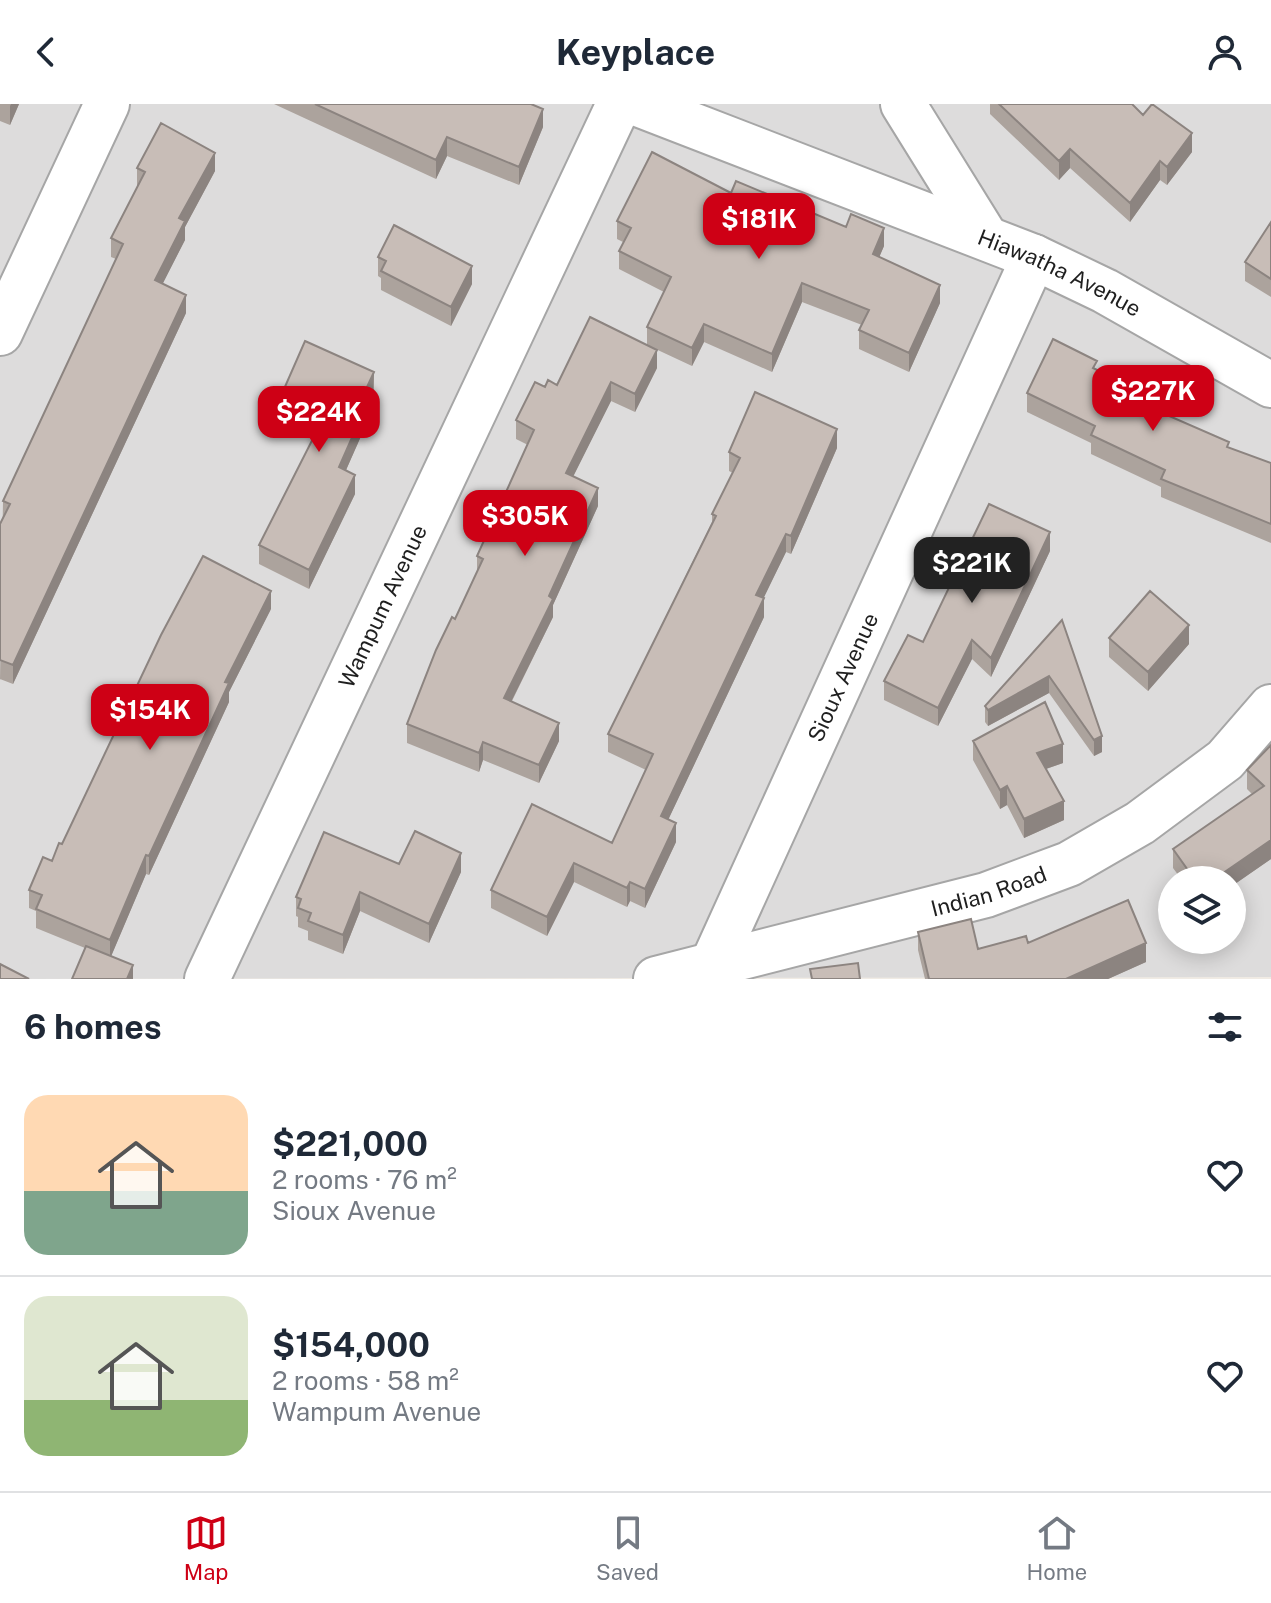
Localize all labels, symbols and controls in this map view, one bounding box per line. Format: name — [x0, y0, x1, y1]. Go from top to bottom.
icon: back — [24, 30, 68, 74]
icon: person — [1203, 30, 1247, 74]
text: Keyplace — [556, 31, 715, 73]
pin: $181K — [703, 193, 815, 261]
text: $181K — [721, 203, 797, 234]
street label: Hiawatha Avenue — [974, 224, 1146, 322]
pin: $227K — [1097, 365, 1209, 433]
text: $227K — [1110, 375, 1196, 406]
pin: $224K — [263, 386, 375, 454]
text: $224K — [276, 396, 362, 427]
pin: $305K — [469, 490, 581, 558]
text: $305K — [481, 500, 569, 531]
street label: Wampum Avenue — [333, 521, 432, 692]
pin: $221K — [916, 537, 1028, 605]
text: $221K — [932, 547, 1012, 578]
street label: Sioux Avenue — [802, 609, 883, 746]
pin: $154K — [94, 684, 206, 752]
text: $154K — [109, 694, 191, 725]
street label: Indian Road — [928, 861, 1050, 922]
map controls — [1158, 866, 1246, 954]
button: layers — [1158, 866, 1246, 954]
icon: filters — [1203, 1005, 1247, 1049]
text: 6 homes — [24, 1007, 162, 1047]
text: $221,000 — [272, 1124, 428, 1164]
icon: home — [88, 1127, 184, 1223]
icon: heart — [1203, 1153, 1247, 1197]
text: 2 rooms · 76 m² — [272, 1164, 457, 1195]
text: Sioux Avenue — [272, 1195, 436, 1226]
text: $154,000 — [272, 1325, 430, 1365]
icon: home — [88, 1328, 184, 1424]
icon: heart — [1203, 1354, 1247, 1398]
text: 2 rooms · 58 m² — [272, 1365, 459, 1396]
text: Wampum Avenue — [272, 1396, 481, 1427]
tab: Map — [184, 1511, 228, 1585]
tab: Saved — [596, 1511, 659, 1585]
tab: Home — [1027, 1511, 1087, 1585]

